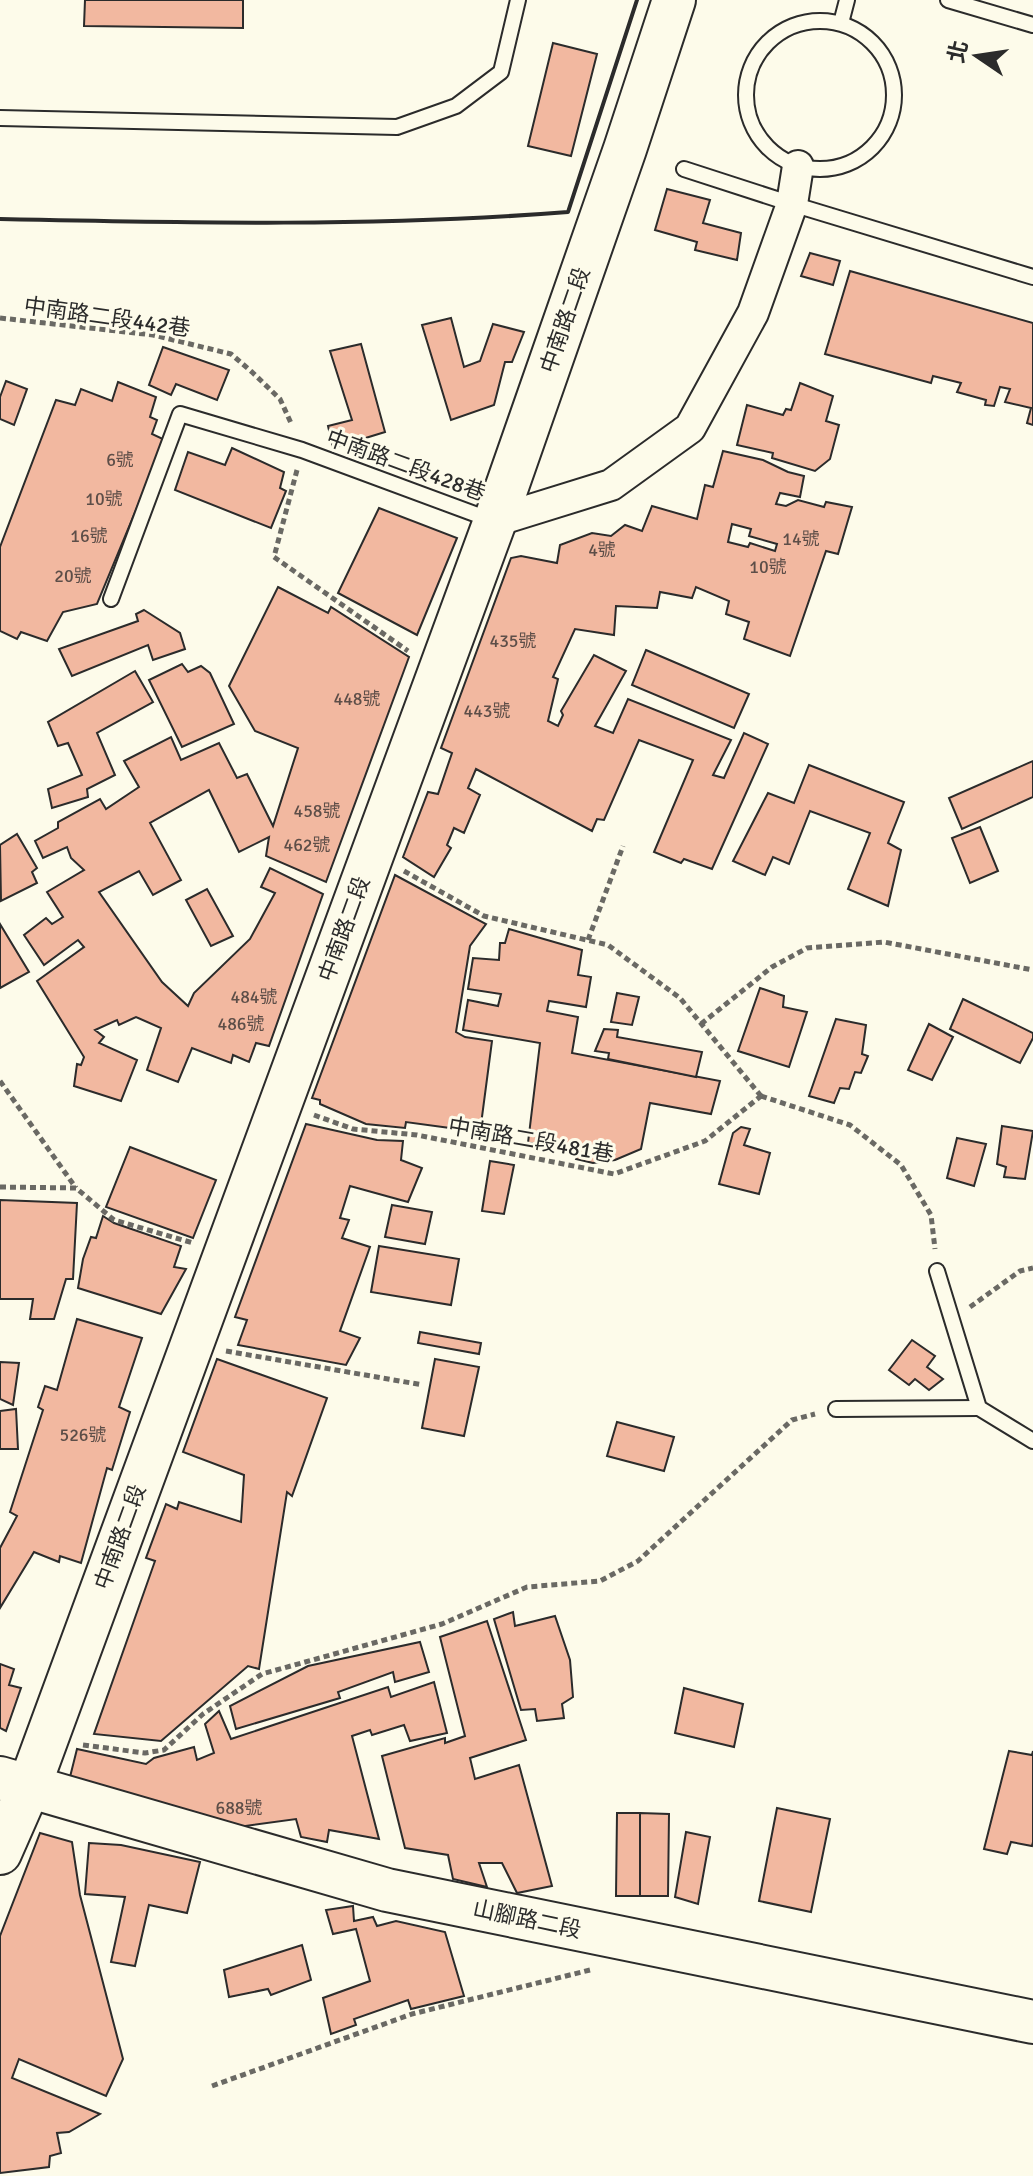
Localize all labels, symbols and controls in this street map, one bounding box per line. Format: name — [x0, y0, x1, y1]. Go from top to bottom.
north arrow — [937, 16, 1017, 96]
text: 北 — [942, 38, 974, 65]
street label: 中南路二段 — [534, 264, 596, 376]
street label: 中南路二段442巷 — [22, 292, 192, 342]
street label: 中南路二段428巷 — [323, 424, 489, 506]
house number: 6號 — [106, 449, 134, 471]
house number: 10號 — [85, 488, 123, 510]
house number: 16號 — [70, 525, 108, 547]
house number: 14號 — [782, 528, 820, 550]
house number: 4號 — [588, 539, 616, 561]
house number: 10號 — [749, 556, 787, 578]
house number: 20號 — [54, 565, 92, 587]
house number: 435號 — [489, 630, 537, 652]
house number: 448號 — [333, 688, 381, 710]
house number: 443號 — [463, 700, 511, 722]
house number: 458號 — [293, 800, 341, 822]
house number: 462號 — [283, 834, 331, 856]
street label: 中南路二段 — [313, 873, 375, 985]
house number: 484號 — [230, 986, 278, 1008]
house number: 486號 — [217, 1013, 265, 1035]
street label: 中南路二段481巷 — [446, 1112, 616, 1168]
house number: 526號 — [59, 1424, 107, 1446]
street label: 中南路二段 — [89, 1481, 151, 1593]
house number: 688號 — [215, 1797, 263, 1819]
street label: 山腳路二段 — [470, 1894, 584, 1944]

